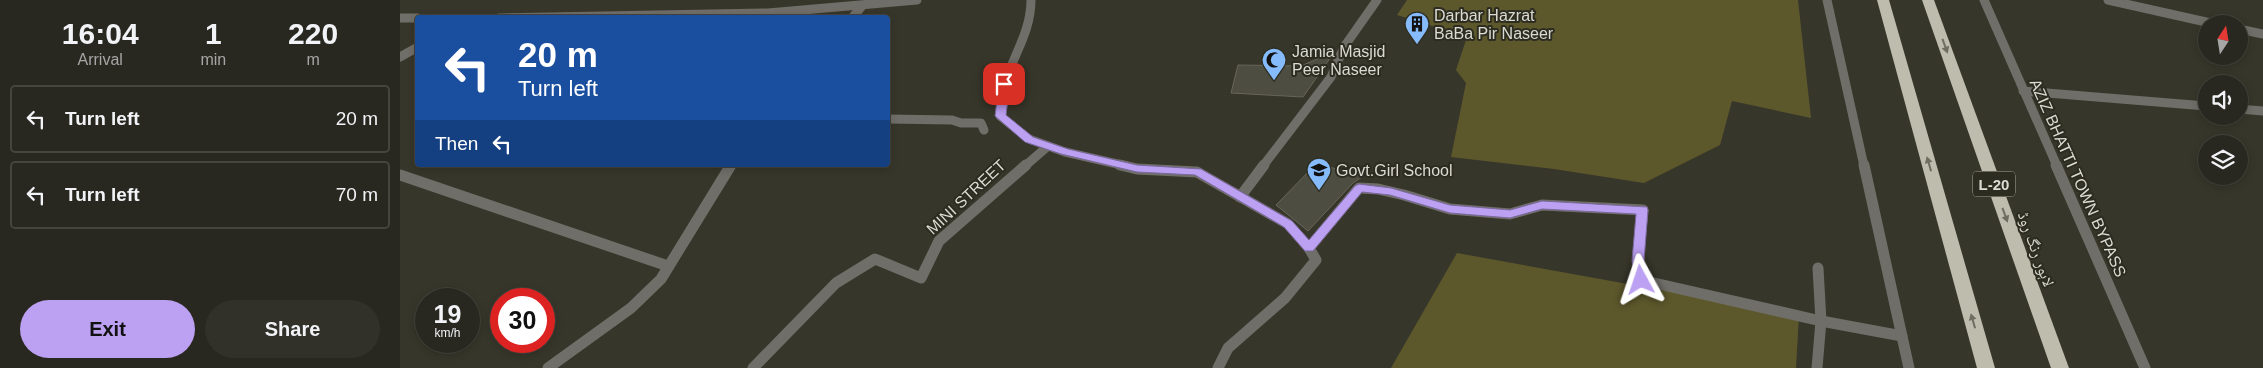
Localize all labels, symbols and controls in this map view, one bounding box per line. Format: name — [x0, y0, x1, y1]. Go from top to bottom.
place label: Darbar Hazrat BaBa Pir Naseer — [1434, 7, 1554, 42]
building icon: Darbar Hazrat BaBa Pir Naseer — [1404, 11, 1430, 45]
north arrow — [2198, 15, 2248, 65]
map controls — [2198, 15, 2248, 185]
text: 16:04 — [62, 17, 139, 50]
text: 1 — [205, 17, 222, 50]
text: 220 — [288, 17, 338, 50]
icon: left — [435, 35, 500, 100]
text: 20 m — [518, 35, 598, 74]
one-way arrow — [1941, 39, 1949, 54]
place label: Jamia Masjid Peer Naseer — [1292, 43, 1385, 78]
mosque icon: Jamia Masjid Peer Naseer — [1261, 47, 1287, 81]
text: Arrival — [78, 51, 123, 68]
text: min — [200, 51, 226, 68]
text: m — [306, 51, 320, 68]
pin — [983, 63, 1025, 105]
icon: arrive — [990, 70, 1018, 98]
button: sound — [2198, 75, 2248, 125]
text: Turn left — [518, 76, 598, 101]
street label: AZIZ BHATTI TOWN BYPASS — [2027, 76, 2129, 280]
icon: left — [22, 105, 50, 133]
text: Turn left — [65, 108, 140, 129]
text: 20 m — [336, 108, 378, 129]
icon: left — [488, 130, 516, 158]
text: Then — [435, 133, 478, 154]
button: layers — [2198, 135, 2248, 185]
street label: MINI STREET — [923, 156, 1009, 238]
school or university icon: Govt.Girl School — [1306, 157, 1332, 191]
one-way arrow — [1925, 157, 1933, 172]
place label: Govt.Girl School — [1336, 162, 1452, 179]
road number: L-20 — [1973, 172, 2015, 196]
icon: left — [22, 181, 50, 209]
text: Turn left — [65, 184, 140, 205]
text: 70 m — [336, 184, 378, 205]
one-way arrow — [2002, 208, 2009, 223]
street label: لاہور رنگ روڈ — [2014, 209, 2057, 289]
position arrow — [1614, 253, 1666, 305]
speed limit sign: 30 — [490, 288, 555, 353]
button: Exit — [20, 300, 195, 358]
button: Share — [205, 300, 380, 358]
text: 19 — [434, 300, 461, 328]
one-way arrow — [1969, 313, 1977, 329]
text: km/h — [434, 326, 461, 340]

